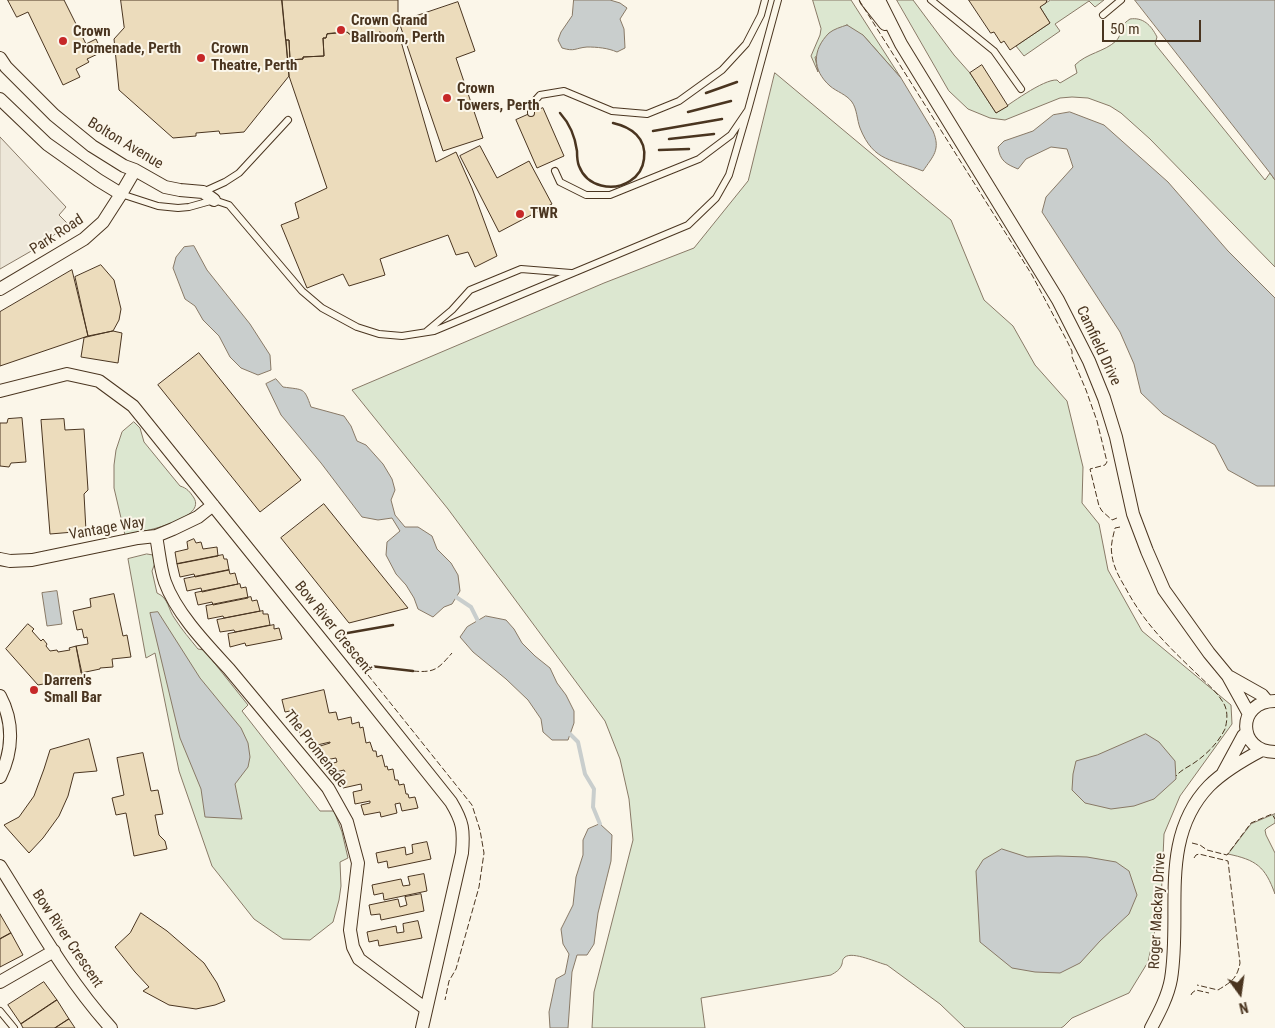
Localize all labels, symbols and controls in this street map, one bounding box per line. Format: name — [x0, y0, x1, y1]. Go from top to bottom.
scale bar — [1105, 10, 1204, 42]
place label: Crown Grand Ballroom, Perth — [351, 12, 445, 47]
text: 50 m — [1110, 20, 1140, 38]
place label: Crown Promenade, Perth — [73, 23, 181, 58]
marker: Crown Grand Ballroom, Perth — [335, 24, 347, 36]
marker: Crown Promenade, Perth — [57, 35, 69, 47]
place label: Crown Theatre, Perth — [211, 40, 297, 75]
marker: Crown Theatre, Perth — [195, 52, 207, 64]
place label: Crown Towers, Perth — [457, 80, 540, 115]
marker: Crown Towers, Perth — [441, 92, 453, 104]
street label: Bolton Avenue — [84, 114, 166, 174]
place label: TWR — [530, 205, 558, 223]
marker: TWR — [514, 208, 526, 220]
street label: Park Road — [27, 211, 87, 259]
street label: Camfield Drive — [1072, 303, 1124, 389]
street label: Vantage Way — [68, 513, 146, 545]
street label: Bow River Crescent — [290, 578, 376, 678]
place label: Darren's Small Bar — [44, 672, 102, 707]
marker: Darren's Small Bar — [28, 684, 40, 696]
street label: The Promenade — [279, 707, 351, 791]
street label: Roger Mackay Drive — [1146, 852, 1170, 970]
street label: Bow River Crescent — [28, 887, 106, 991]
north arrow — [1215, 968, 1265, 1018]
text: N — [1238, 999, 1250, 1016]

